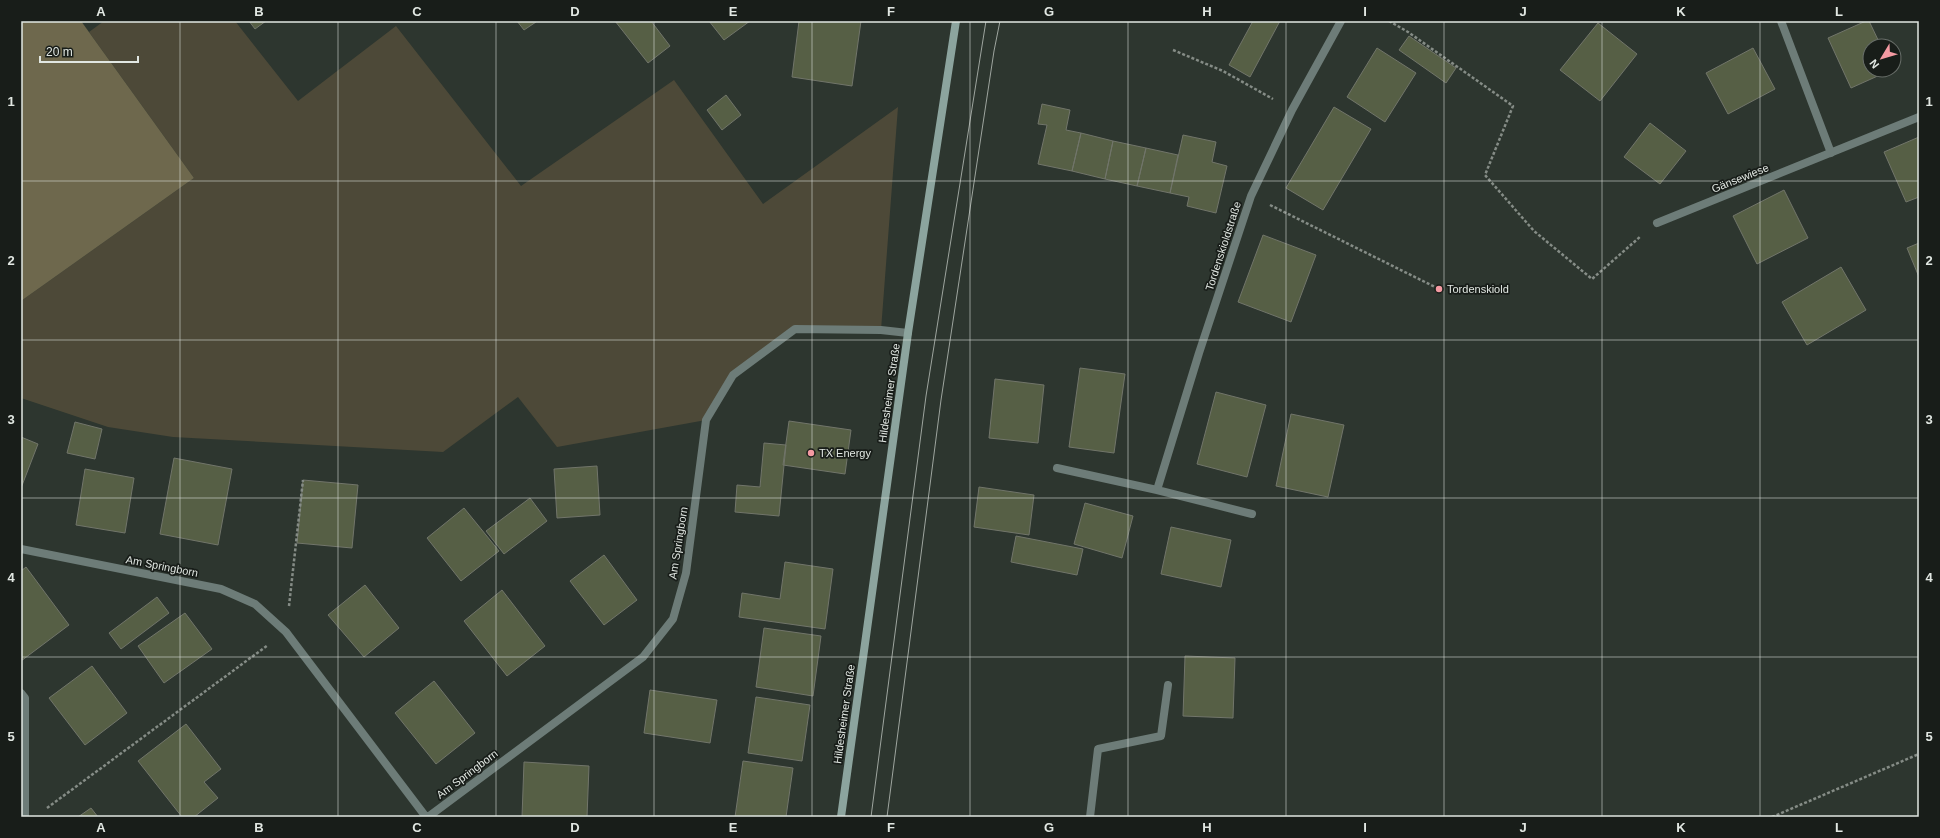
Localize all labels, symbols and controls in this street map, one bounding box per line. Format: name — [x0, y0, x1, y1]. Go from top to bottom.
text: A — [96, 4, 106, 19]
text: B — [254, 4, 264, 19]
text: C — [412, 4, 422, 19]
text: D — [570, 4, 580, 19]
text: E — [729, 4, 738, 19]
text: F — [887, 4, 895, 19]
text: G — [1044, 4, 1054, 19]
text: H — [1202, 4, 1212, 19]
text: I — [1363, 4, 1367, 19]
text: J — [1519, 4, 1527, 19]
text: K — [1676, 4, 1686, 19]
text: L — [1835, 4, 1843, 19]
scale bar — [40, 38, 138, 64]
north arrow — [1862, 38, 1902, 78]
text: 20 m — [46, 45, 73, 59]
text: N — [1867, 57, 1881, 71]
text: 1 — [7, 94, 15, 109]
text: 1 — [1925, 94, 1933, 109]
street label: Gänsewiese — [1710, 161, 1770, 195]
street label: Tordenskioldstraße — [1203, 200, 1243, 292]
text: 2 — [7, 253, 15, 268]
text: 2 — [1925, 253, 1933, 268]
place label: Tordenskiold — [1447, 283, 1509, 295]
marker: Tordenskiold — [1434, 284, 1444, 294]
street label: Hildesheimer Straße — [876, 343, 902, 443]
text: 3 — [7, 412, 15, 427]
text: 3 — [1925, 412, 1933, 427]
place label: TX Energy — [819, 447, 871, 459]
marker: TX Energy — [806, 448, 816, 458]
street label: Am Springborn — [666, 506, 690, 580]
street label: Am Springborn — [125, 553, 199, 579]
text: 4 — [7, 570, 15, 585]
text: 4 — [1925, 570, 1933, 585]
street label: Hildesheimer Straße — [831, 664, 857, 764]
text: 5 — [7, 729, 15, 744]
text: 5 — [1925, 729, 1933, 744]
street label: Am Springborn — [434, 747, 500, 801]
text: A — [96, 820, 106, 835]
text: B — [254, 820, 264, 835]
text: C — [412, 820, 422, 835]
text: D — [570, 820, 580, 835]
text: E — [729, 820, 738, 835]
text: F — [887, 820, 895, 835]
text: G — [1044, 820, 1054, 835]
text: H — [1202, 820, 1212, 835]
text: I — [1363, 820, 1367, 835]
text: J — [1519, 820, 1527, 835]
text: K — [1676, 820, 1686, 835]
text: L — [1835, 820, 1843, 835]

